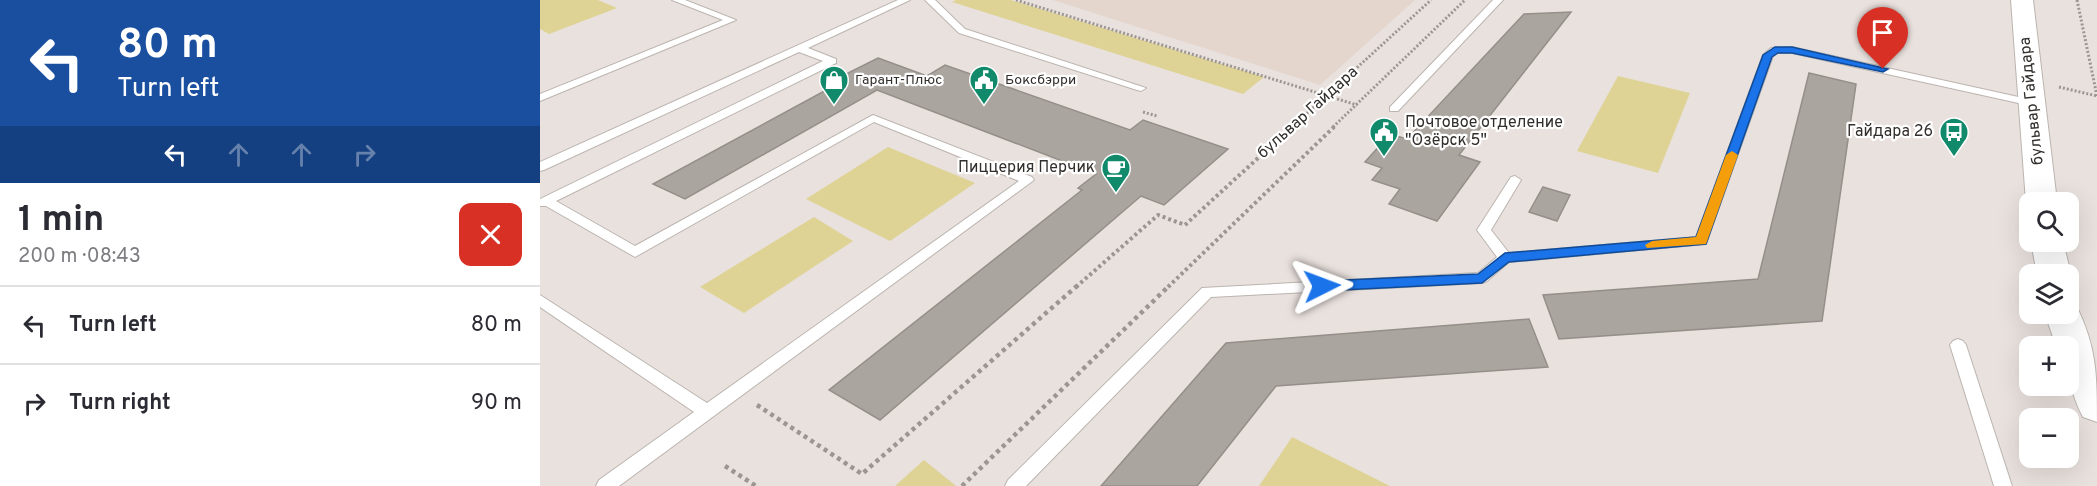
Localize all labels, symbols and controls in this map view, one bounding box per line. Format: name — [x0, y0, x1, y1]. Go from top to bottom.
pin — [1857, 7, 1908, 69]
icon: arrive — [1866, 16, 1899, 49]
text: 80 m — [117, 20, 218, 73]
icon: left — [18, 24, 96, 102]
street label: бульвар Гайдара — [2015, 36, 2049, 166]
street label: бульвар Гайдара — [1254, 63, 1362, 163]
shop icon: Гарант-Плюс — [818, 64, 850, 106]
public building icon: Боксбэрри — [968, 64, 1000, 106]
text: Turn left — [117, 72, 219, 106]
place label: Гарант-Плюс — [855, 72, 942, 89]
place label: Боксбэрри — [1005, 72, 1076, 89]
place label: Почтовое отделение "Озёрск 5" — [1405, 113, 1563, 151]
public building icon: Почтовое отделение "Озёрск 5" — [1368, 116, 1400, 158]
bus stop icon: Гайдара 26 — [1938, 116, 1970, 158]
place label: Гайдара 26 — [1847, 122, 1933, 142]
icon: left — [159, 138, 192, 171]
icon: ahead — [222, 138, 255, 171]
icon: ahead — [285, 138, 318, 171]
icon: right — [348, 138, 381, 171]
cafe icon: Пиццерия Перчик — [1100, 152, 1132, 194]
place label: Пиццерия Перчик — [958, 158, 1095, 178]
map controls — [2019, 192, 2079, 468]
button: search — [2019, 192, 2079, 252]
text: 1 min — [18, 198, 104, 244]
button: close — [459, 203, 522, 266]
text: 200 m · 08:43 — [18, 244, 141, 270]
position arrow — [1290, 254, 1354, 318]
button: layers — [2019, 264, 2079, 324]
icon: left — [18, 309, 51, 342]
text: Turn left — [69, 312, 157, 339]
text: 80 m — [471, 312, 522, 339]
button: + — [2019, 336, 2079, 396]
icon: right — [18, 387, 51, 420]
text: Turn right — [69, 390, 171, 417]
text: 90 m — [471, 390, 522, 417]
button: − — [2019, 408, 2079, 468]

